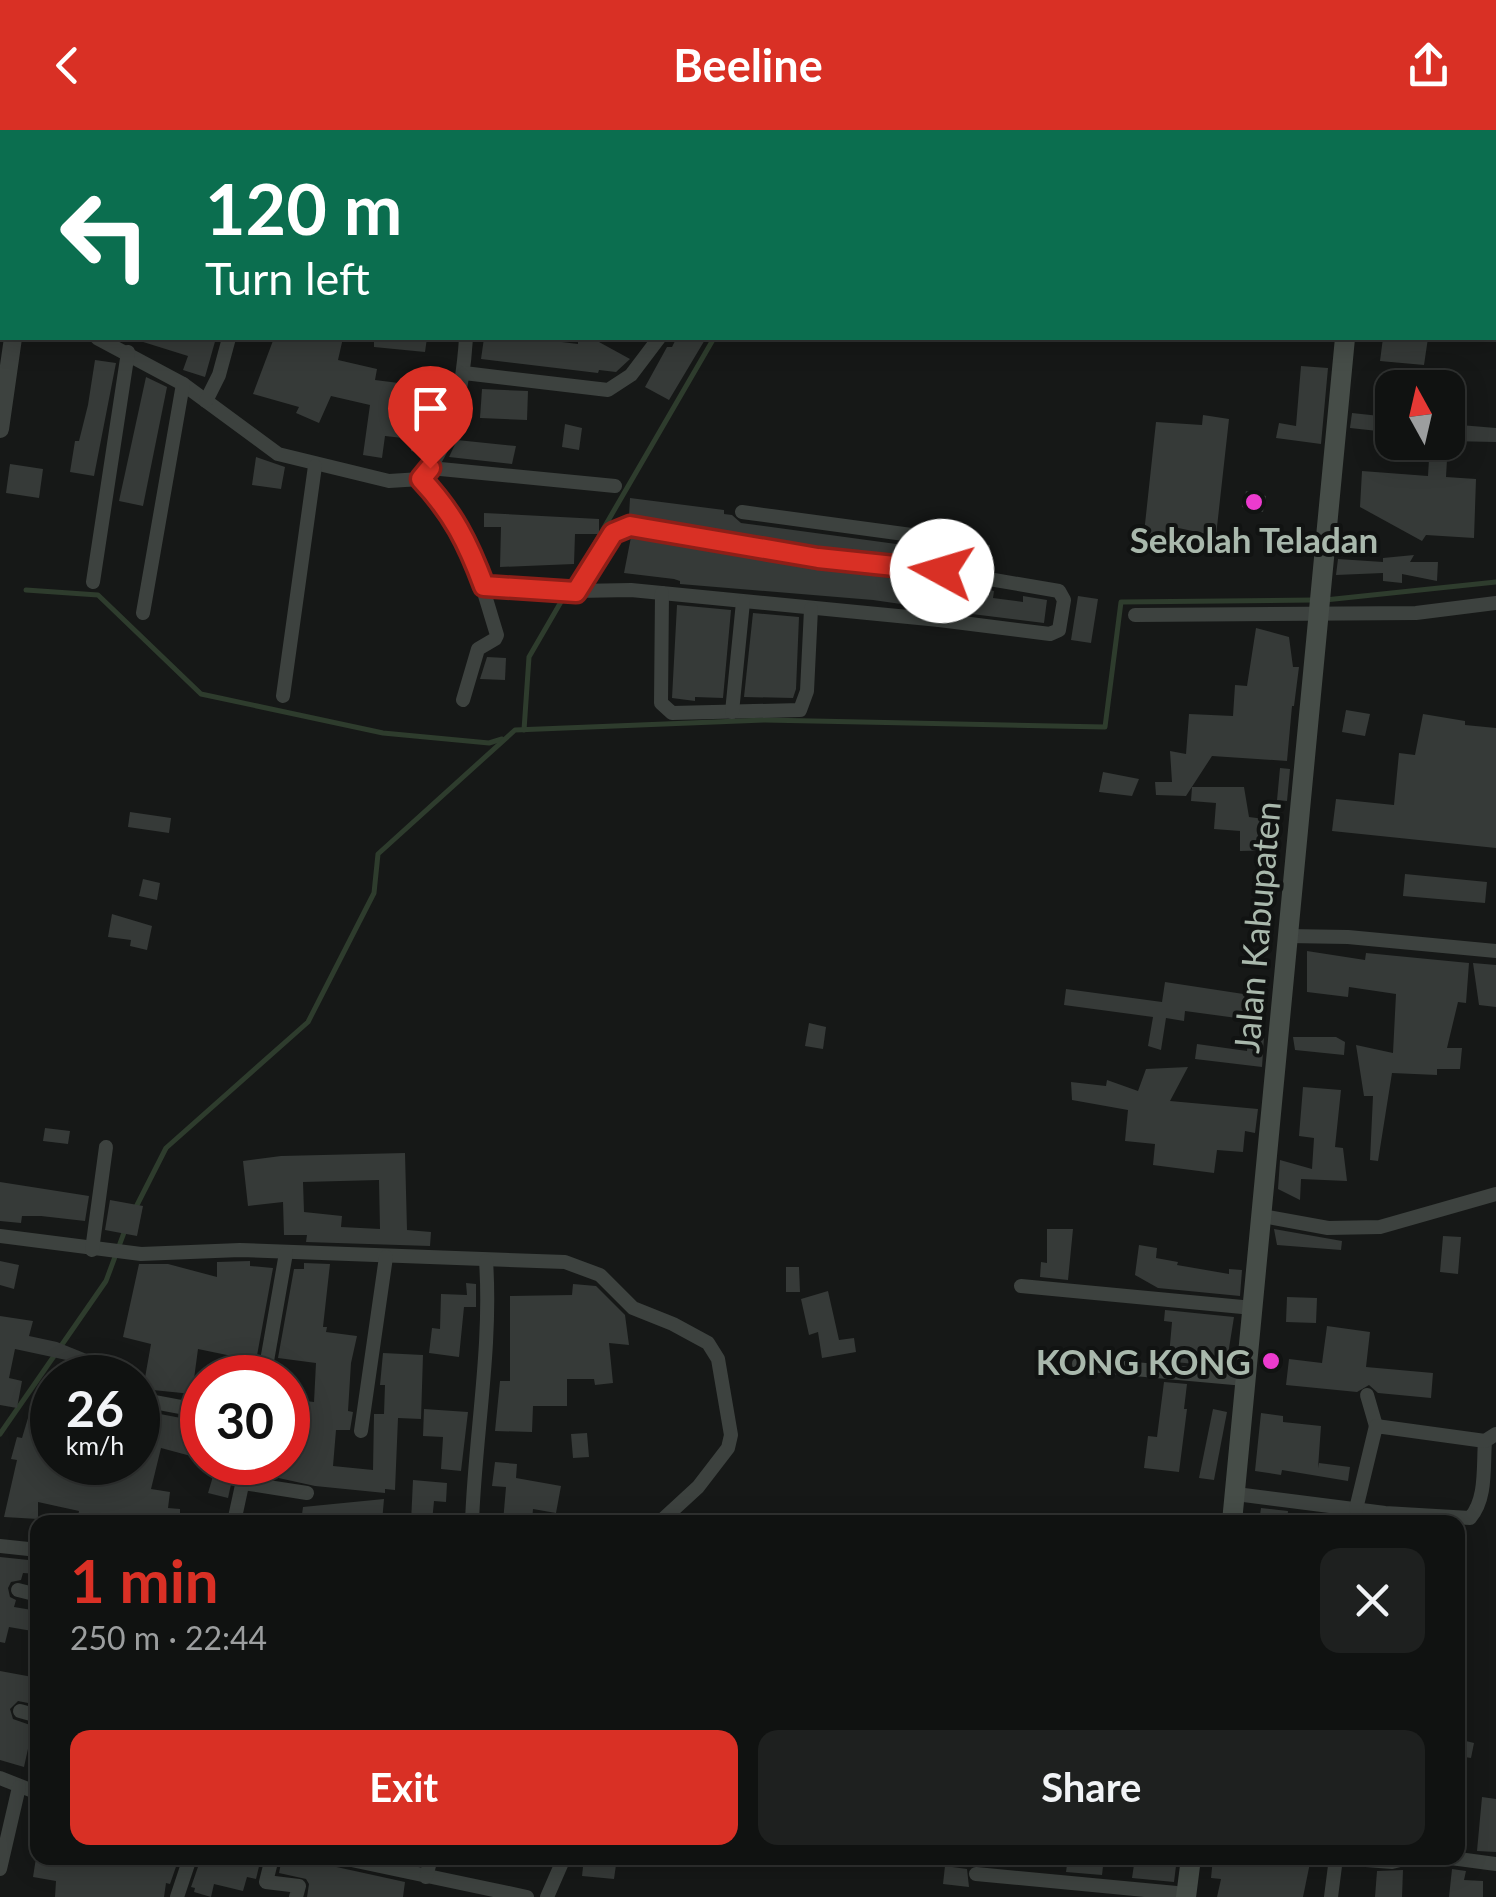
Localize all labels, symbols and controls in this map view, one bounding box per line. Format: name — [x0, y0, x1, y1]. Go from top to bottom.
icon: back — [40, 38, 95, 93]
text: Beeline — [673, 38, 823, 92]
icon: share — [1401, 38, 1456, 93]
text: 120 m — [205, 166, 402, 250]
icon: left — [40, 170, 170, 300]
text: Turn left — [205, 251, 370, 305]
pin — [388, 366, 473, 469]
north arrow — [1375, 370, 1465, 460]
map controls — [1375, 370, 1465, 460]
icon: arrive — [403, 381, 458, 436]
marker: Sekolah Teladan — [1243, 491, 1265, 513]
place label: Sekolah Teladan — [1130, 518, 1378, 560]
position arrow — [890, 519, 994, 623]
street label: Jalan Kabupaten — [1224, 799, 1288, 1055]
place label: KONG KONG — [1036, 1340, 1251, 1382]
marker: KONG KONG — [1260, 1350, 1282, 1372]
speed limit sign: 30 — [180, 1355, 310, 1485]
text: 26 — [66, 1378, 124, 1438]
text: km/h — [66, 1430, 124, 1460]
text: 1 min — [70, 1544, 219, 1616]
button: close — [1320, 1548, 1425, 1653]
text: 250 m · 22:44 — [70, 1618, 267, 1657]
button: Exit — [70, 1730, 738, 1845]
button: Share — [758, 1730, 1425, 1845]

